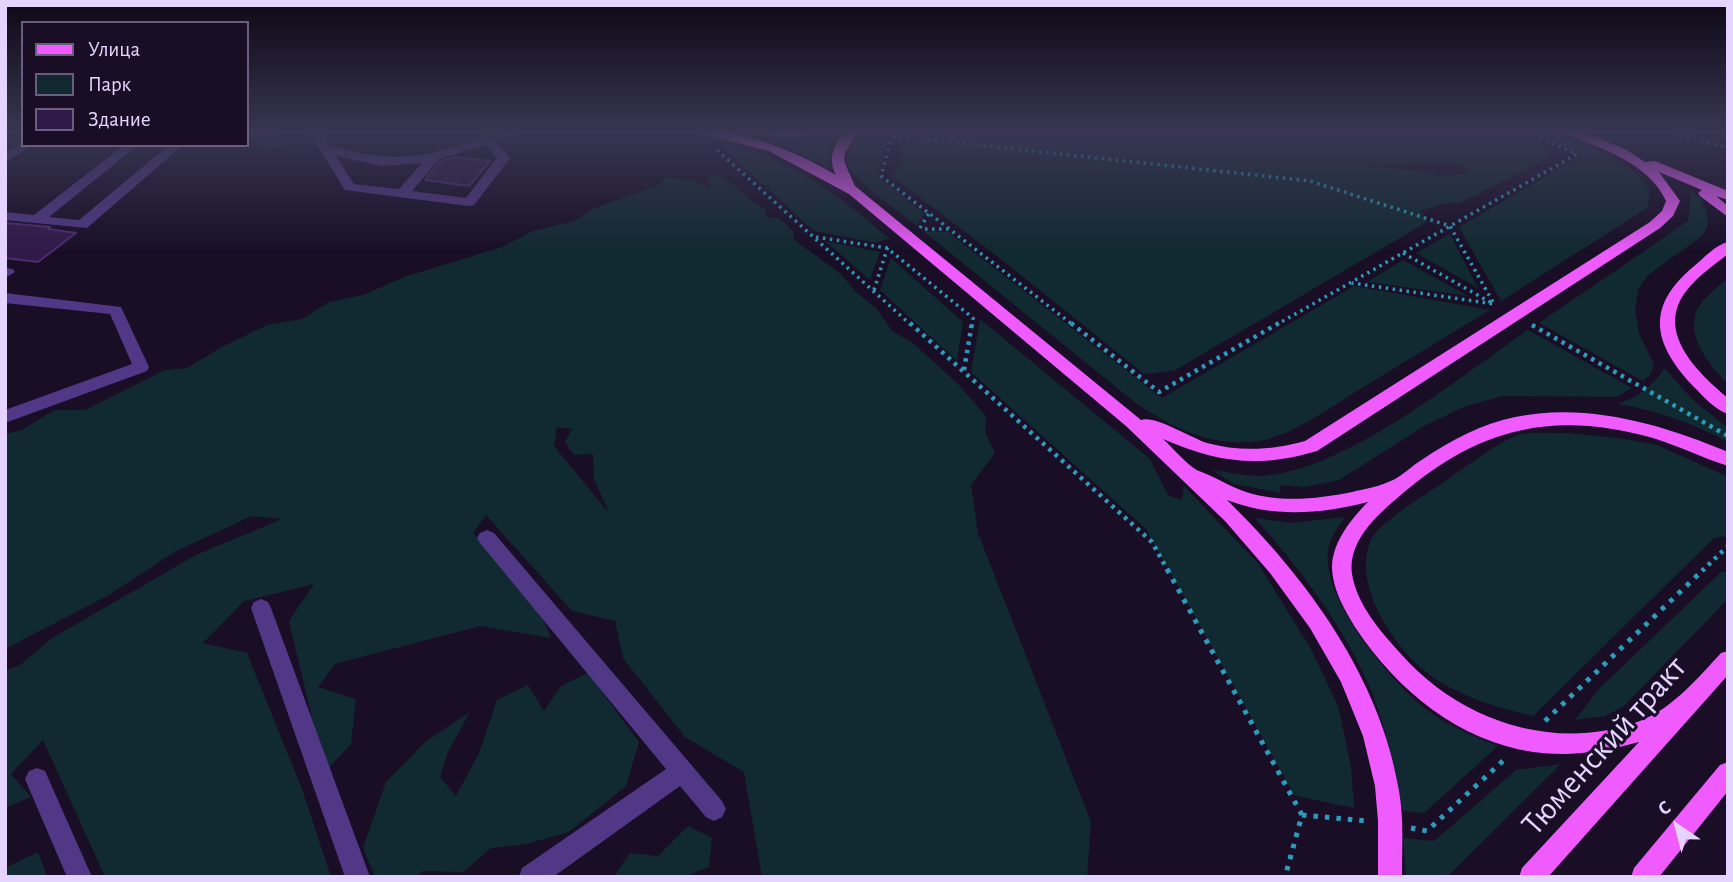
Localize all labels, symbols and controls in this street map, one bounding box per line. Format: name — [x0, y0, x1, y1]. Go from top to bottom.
legend — [21, 21, 248, 147]
text: Улица — [88, 39, 140, 60]
text: Парк — [88, 74, 131, 95]
text: Здание — [88, 109, 151, 130]
street label: Тюменский тракт — [1513, 648, 1695, 844]
north arrow — [1642, 791, 1712, 861]
text: С — [1655, 798, 1674, 819]

